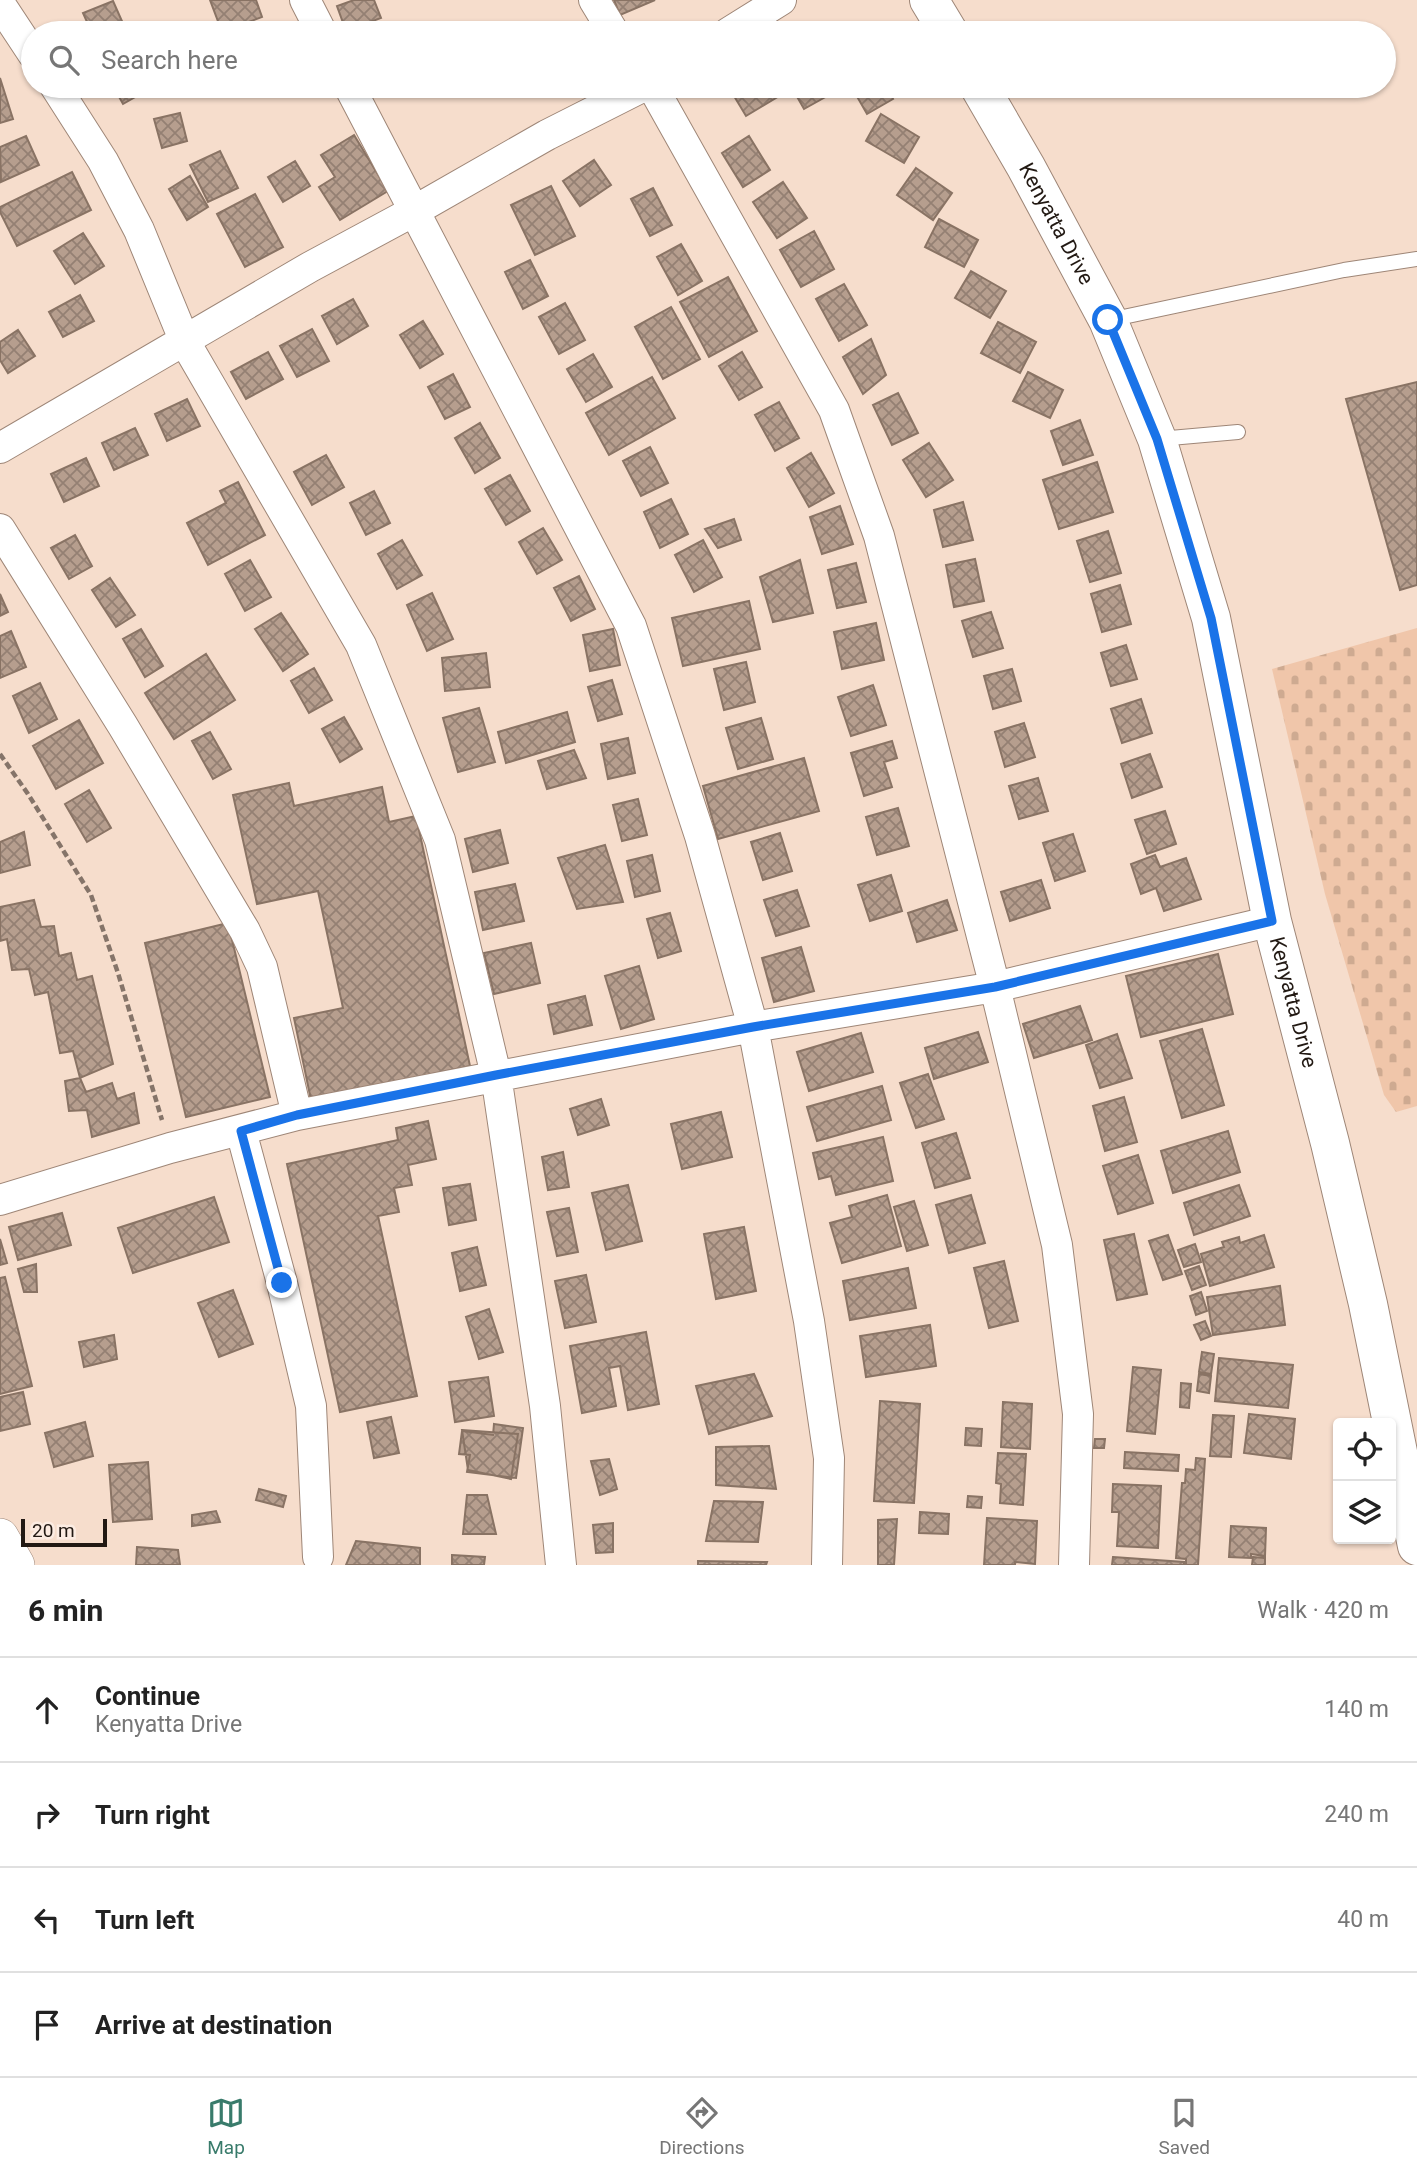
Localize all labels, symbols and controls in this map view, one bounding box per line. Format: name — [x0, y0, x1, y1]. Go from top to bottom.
search box — [21, 21, 1396, 98]
icon: search — [45, 41, 83, 79]
text: Search here — [101, 45, 238, 75]
street label: Kenyatta Drive — [1014, 159, 1099, 289]
route start — [1092, 304, 1123, 335]
street label: Kenyatta Drive — [1265, 934, 1322, 1070]
route end — [266, 1267, 297, 1298]
map controls — [1333, 1418, 1396, 1544]
button: locate — [1333, 1418, 1396, 1481]
button: layers — [1333, 1481, 1396, 1544]
scale bar — [21, 1516, 107, 1548]
text: 20 m — [32, 1519, 75, 1542]
text: 6 min — [28, 1593, 103, 1628]
text: Walk · 420 m — [1257, 1597, 1389, 1624]
text: Continue — [95, 1681, 200, 1711]
icon: ahead — [28, 1691, 66, 1729]
text: 140 m — [1324, 1696, 1389, 1723]
text: Kenyatta Drive — [95, 1711, 242, 1738]
icon: right — [28, 1796, 66, 1834]
text: Turn right — [95, 1800, 210, 1830]
text: 240 m — [1324, 1801, 1389, 1828]
icon: left — [28, 1901, 66, 1939]
text: Turn left — [95, 1905, 194, 1935]
text: 40 m — [1337, 1906, 1389, 1933]
icon: arrive — [28, 2006, 66, 2044]
text: Arrive at destination — [95, 2010, 332, 2040]
tab: Map — [207, 2094, 245, 2159]
tab: Directions — [659, 2094, 744, 2159]
tab: Saved — [1159, 2094, 1210, 2159]

